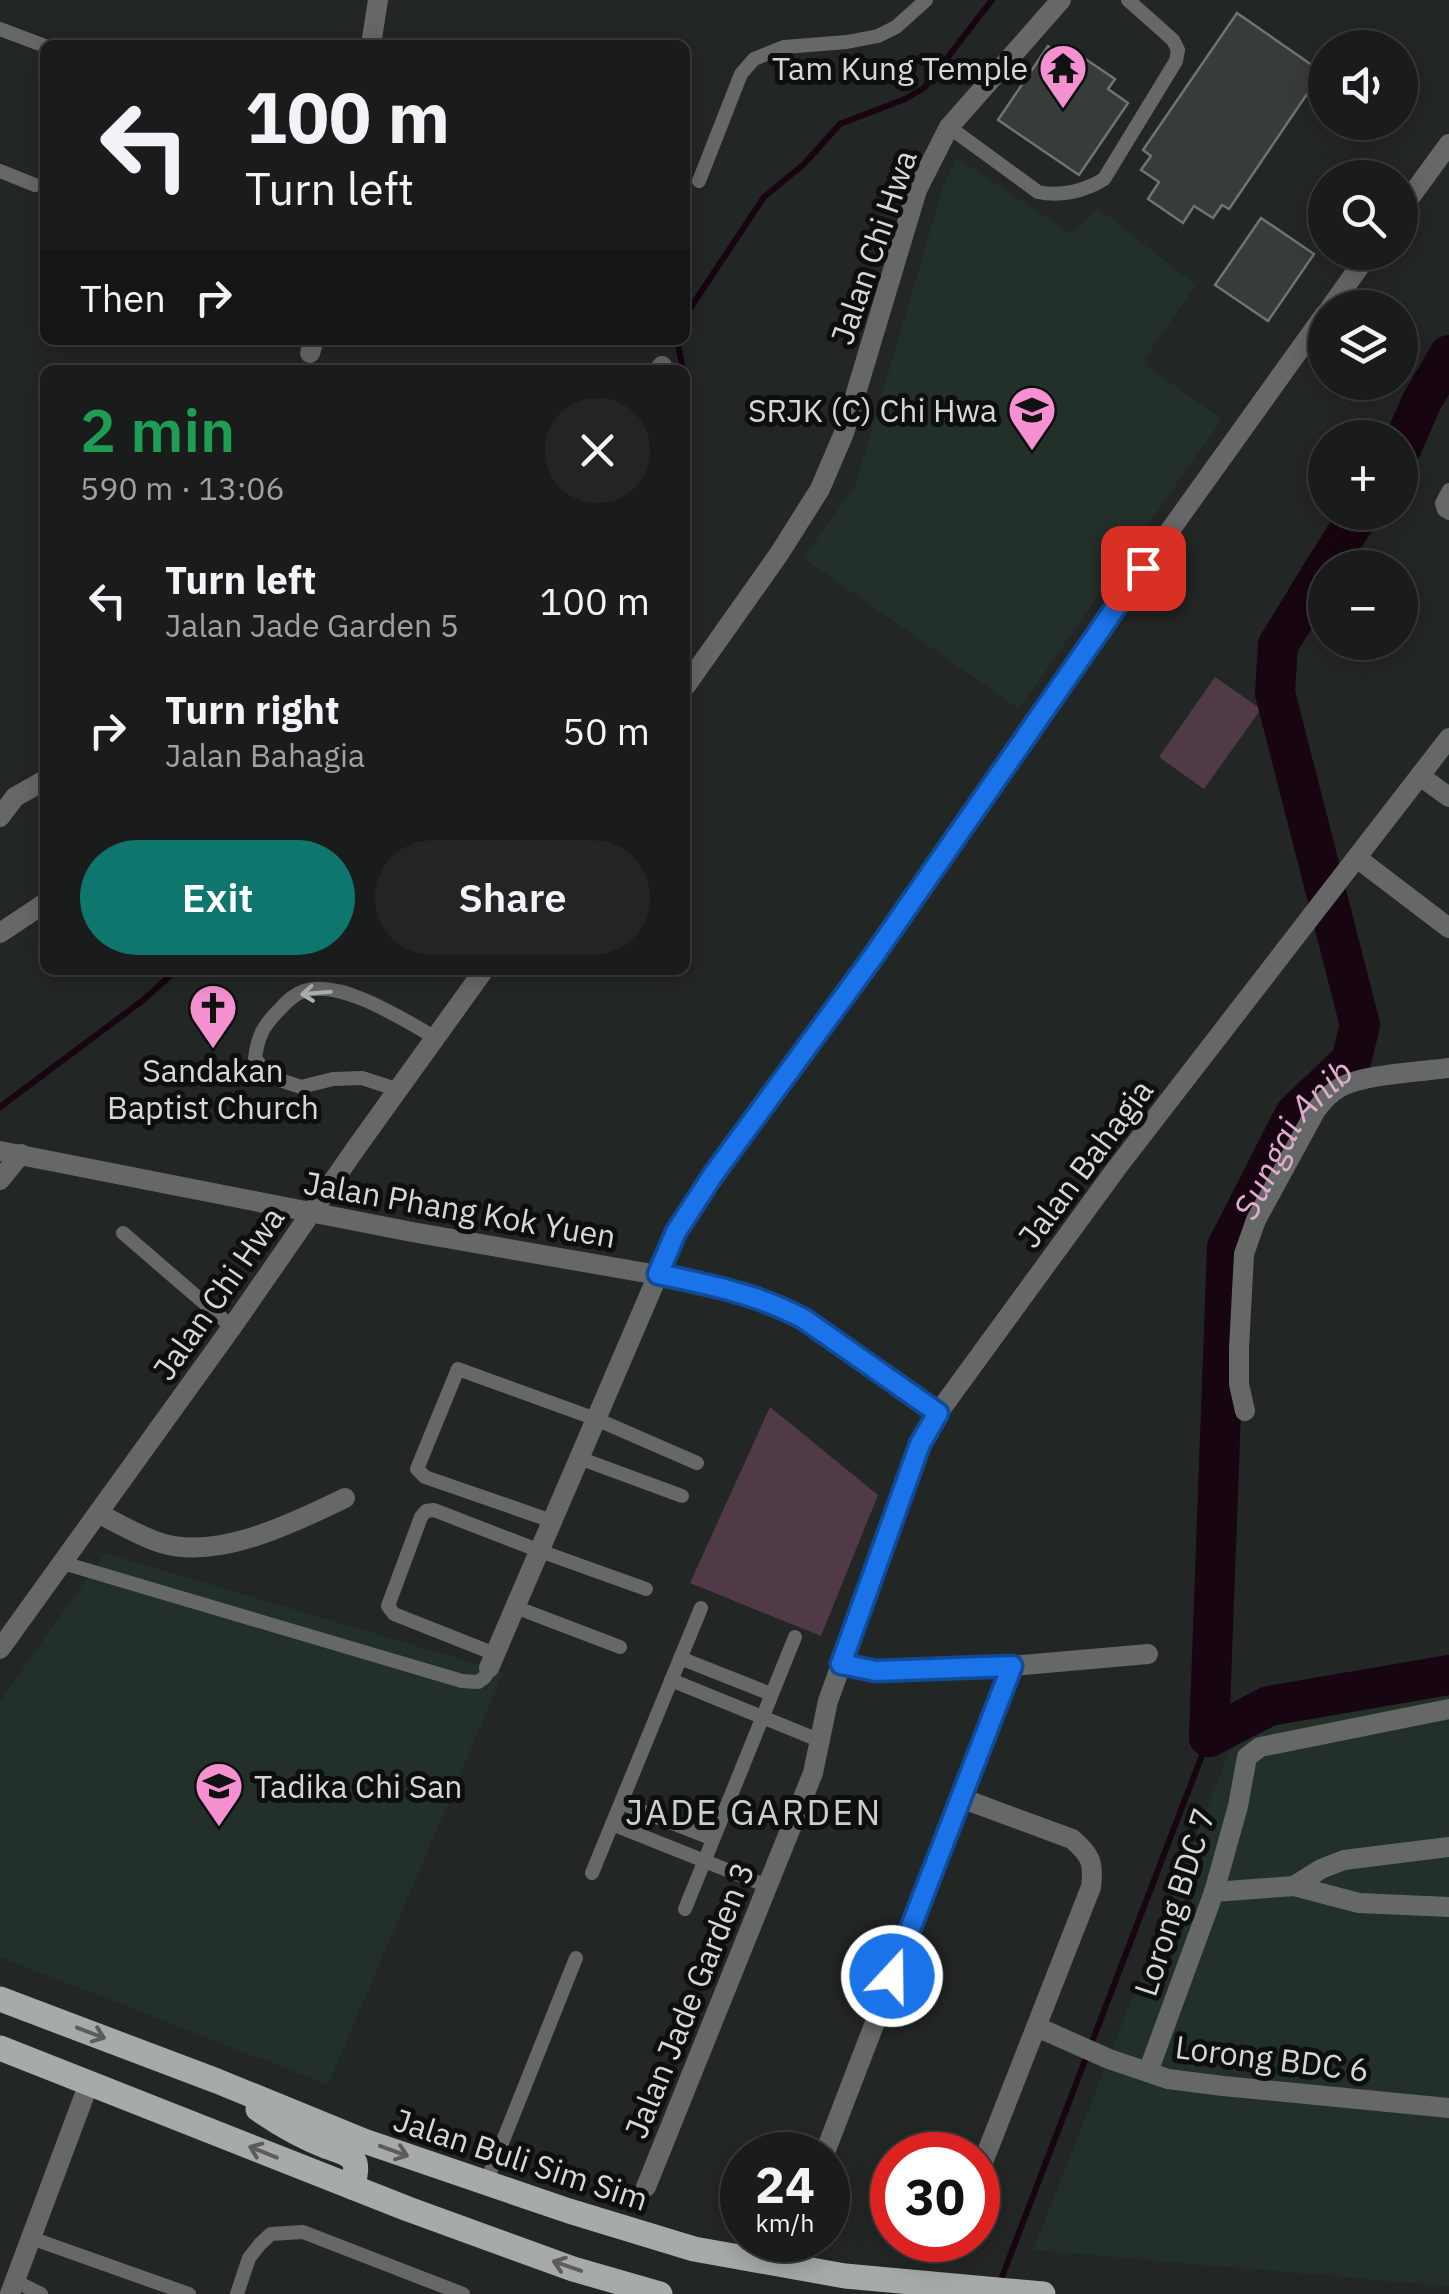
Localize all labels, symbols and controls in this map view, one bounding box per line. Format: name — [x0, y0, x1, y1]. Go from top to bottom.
map controls — [1308, 30, 1418, 660]
button: sound — [1308, 30, 1418, 140]
temple icon: Tam Kung Temple — [1037, 42, 1089, 110]
place label: Tam Kung Temple — [772, 47, 1028, 89]
text: 100 m — [245, 71, 450, 162]
icon: left — [80, 80, 210, 210]
street label: Jalan Chi Hwa — [820, 144, 926, 350]
text: Turn left — [245, 159, 414, 217]
button: search — [1308, 160, 1418, 270]
icon: right — [186, 270, 241, 325]
text: Then — [80, 273, 166, 322]
button: layers — [1308, 290, 1418, 400]
school or university icon: SRJK (C) Chi Hwa — [1006, 384, 1058, 452]
place label: SRJK (C) Chi Hwa — [748, 389, 997, 431]
text: 2 min — [80, 390, 235, 469]
button: close — [545, 398, 650, 503]
button: + — [1308, 420, 1418, 530]
text: 590 m · 13:06 — [80, 467, 285, 509]
pin — [1101, 526, 1186, 611]
icon: arrive — [1116, 541, 1171, 596]
button: − — [1308, 550, 1418, 660]
text: Turn left — [165, 555, 316, 604]
icon: left — [80, 573, 135, 628]
text: 100 m — [539, 576, 650, 625]
text: Jalan Jade Garden 5 — [165, 604, 459, 646]
text: Turn right — [165, 685, 340, 734]
icon: right — [80, 703, 135, 758]
text: 50 m — [562, 706, 650, 755]
text: Jalan Bahagia — [165, 734, 365, 776]
button: Exit — [80, 840, 355, 955]
button: Share — [375, 840, 650, 955]
church icon: Sandakan Baptist Church — [187, 982, 239, 1050]
one-way arrow — [300, 983, 333, 1002]
water label: Sungai Anib — [1222, 1048, 1363, 1227]
place label: Sandakan Baptist Church — [107, 1049, 319, 1128]
street label: Jalan Bahagia — [1008, 1070, 1162, 1256]
street label: Jalan Phang Kok Yuen — [301, 1161, 619, 1257]
street label: Jalan Chi Hwa — [143, 1198, 293, 1388]
school or university icon: Tadika Chi San — [193, 1760, 245, 1828]
place label: Tadika Chi San — [254, 1765, 463, 1807]
district label: JADE GARDEN — [625, 1789, 883, 1835]
street label: Lorong BDC 7 — [1124, 1803, 1224, 2001]
street label: Jalan Jade Garden 3 — [614, 1856, 764, 2144]
position arrow — [840, 1924, 944, 2028]
street label: Lorong BDC 6 — [1173, 2025, 1371, 2091]
one-way arrow — [75, 2026, 106, 2044]
street label: Jalan Buli Sim Sim — [389, 2098, 653, 2220]
speed limit sign: 30 — [870, 2132, 1000, 2262]
one-way arrow — [248, 2141, 279, 2159]
one-way arrow — [377, 2144, 409, 2162]
text: 24 — [755, 2152, 815, 2217]
text: km/h — [756, 2206, 814, 2239]
one-way arrow — [551, 2256, 583, 2274]

